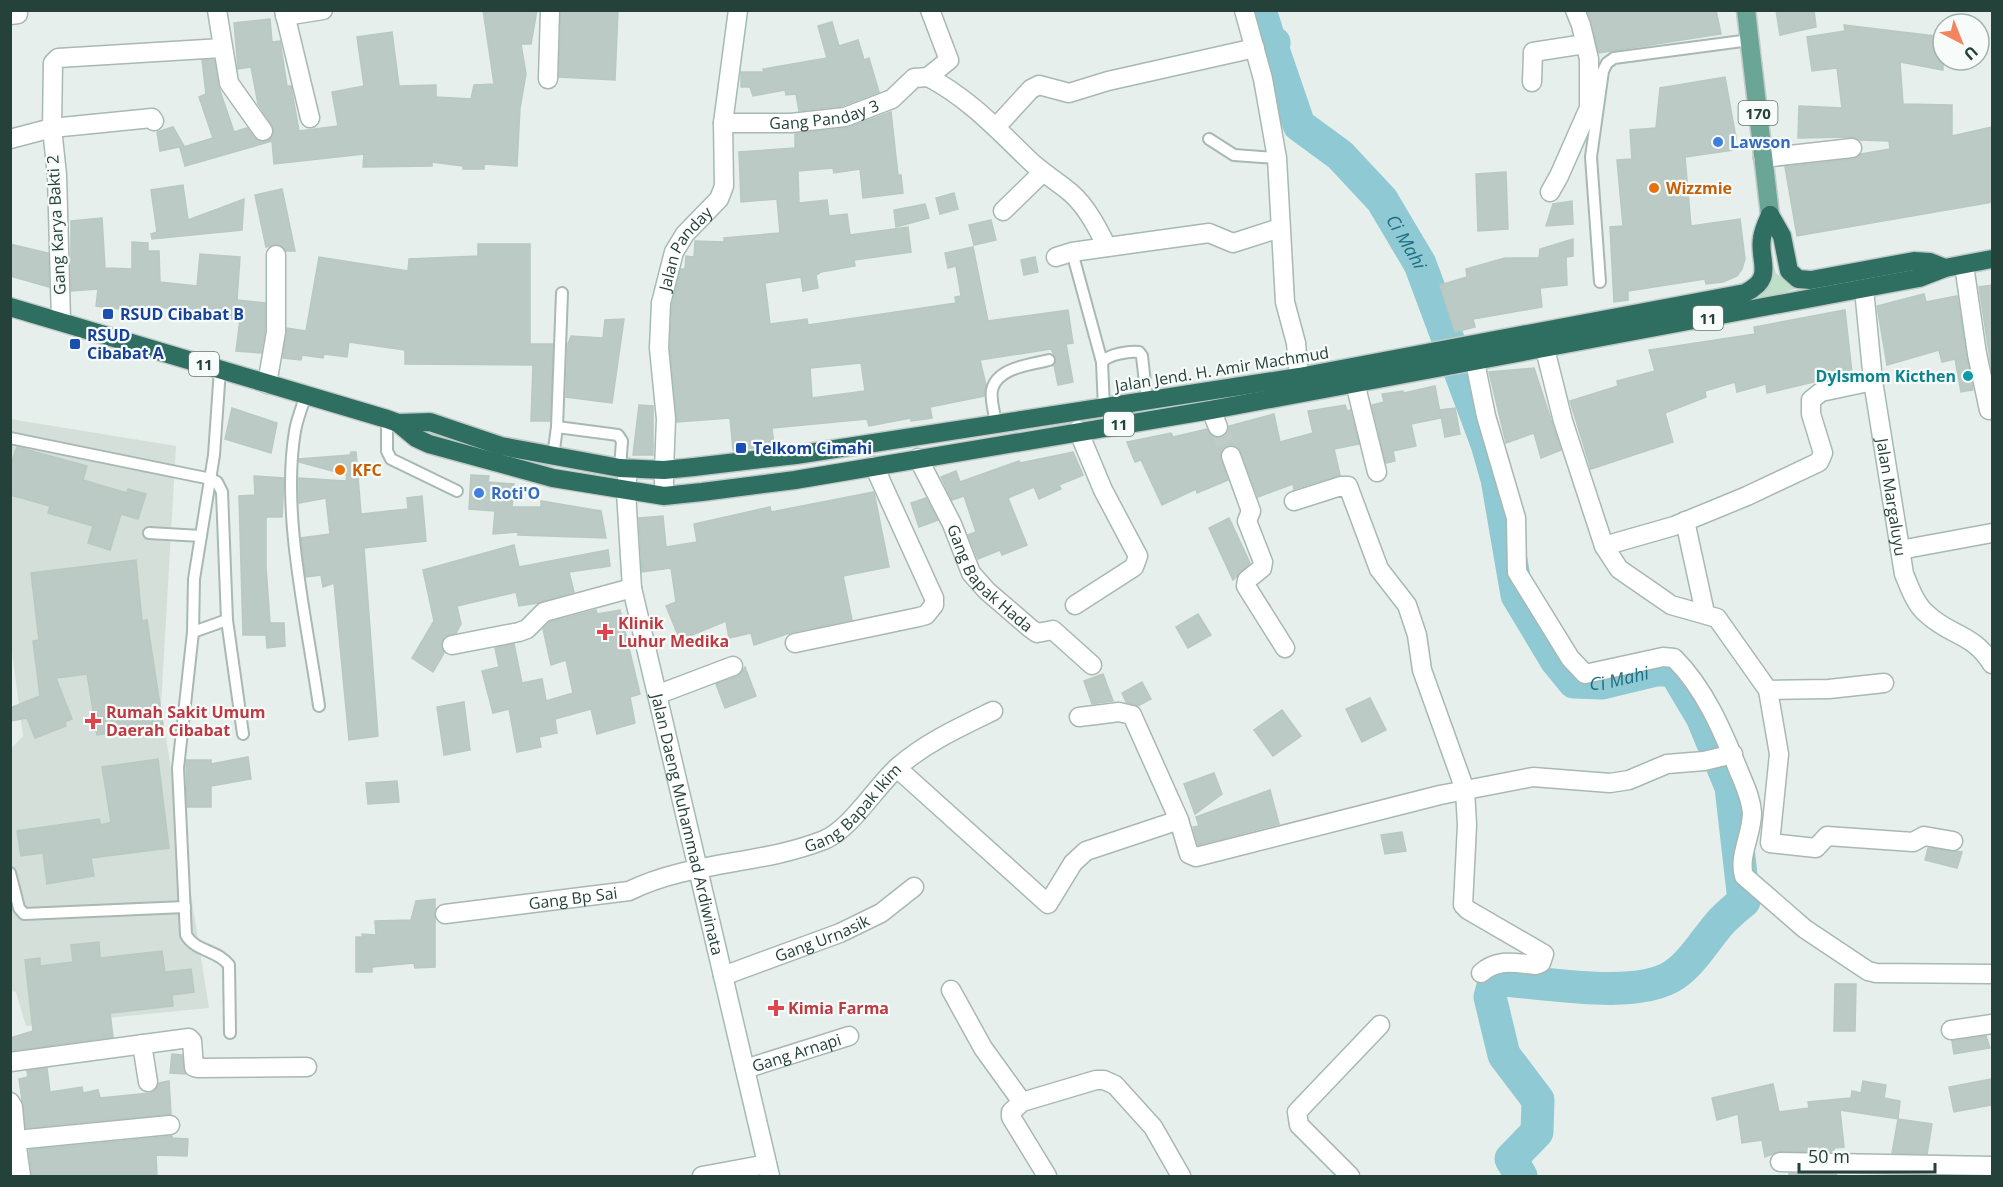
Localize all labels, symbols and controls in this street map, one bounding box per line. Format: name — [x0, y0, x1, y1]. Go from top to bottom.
north arrow — [1931, 12, 1991, 72]
text: U — [1959, 41, 1983, 65]
street label: Gang Panday 3 — [769, 94, 882, 134]
road number: 170 — [1738, 101, 1778, 125]
place label: Lawson — [1730, 131, 1791, 153]
marker: Lawson — [1711, 135, 1725, 149]
street label: Gang Karya Bakti 2 — [41, 154, 71, 296]
place label: Wizzmie — [1666, 177, 1732, 199]
marker: Wizzmie — [1647, 181, 1661, 195]
street label: Jalan Panday — [653, 201, 718, 295]
water label: Ci Mahi — [1381, 210, 1433, 272]
place label: RSUD Cibabat B — [120, 303, 244, 325]
road number: 11 — [1693, 306, 1723, 330]
marker: RSUD Cibabat B — [101, 307, 115, 321]
place label: RSUD Cibabat A — [87, 324, 165, 364]
marker: RSUD Cibabat A — [68, 337, 82, 351]
street label: Jalan Jend. H. Amir Machmud — [1111, 341, 1331, 397]
road number: 11 — [189, 352, 219, 376]
place label: Dylsmom Kicthen — [1816, 365, 1956, 387]
marker: Dylsmom Kicthen — [1961, 369, 1975, 383]
road number: 11 — [1104, 412, 1134, 436]
street label: Jalan Margaluyu — [1871, 435, 1912, 558]
place label: Telkom Cimahi — [753, 437, 872, 459]
marker: Telkom Cimahi — [734, 441, 748, 455]
place label: KFC — [352, 459, 382, 481]
marker: KFC — [333, 463, 347, 477]
place label: Roti'O — [491, 482, 540, 504]
marker: Roti'O — [472, 486, 486, 500]
street label: Gang Bapak Hada — [942, 521, 1038, 637]
place label: Klinik Luhur Medika — [618, 612, 729, 652]
marker: Klinik Luhur Medika — [596, 623, 614, 641]
water label: Ci Mahi — [1589, 660, 1652, 695]
street label: Jalan Daeng Muhammad Ardiwinata — [646, 689, 729, 957]
place label: Rumah Sakit Umum Daerah Cibabat — [106, 701, 266, 741]
marker: Rumah Sakit Umum Daerah Cibabat — [84, 712, 102, 730]
street label: Gang Bapak Ikim — [801, 759, 906, 857]
street label: Gang Bp Sai — [527, 882, 619, 914]
street label: Gang Urnasik — [772, 909, 874, 967]
place label: Kimia Farma — [788, 997, 889, 1019]
marker: Kimia Farma — [769, 1001, 783, 1015]
street label: Gang Arnapi — [749, 1028, 844, 1077]
scale bar — [1799, 1136, 1936, 1174]
text: 50 m — [1808, 1144, 1850, 1168]

